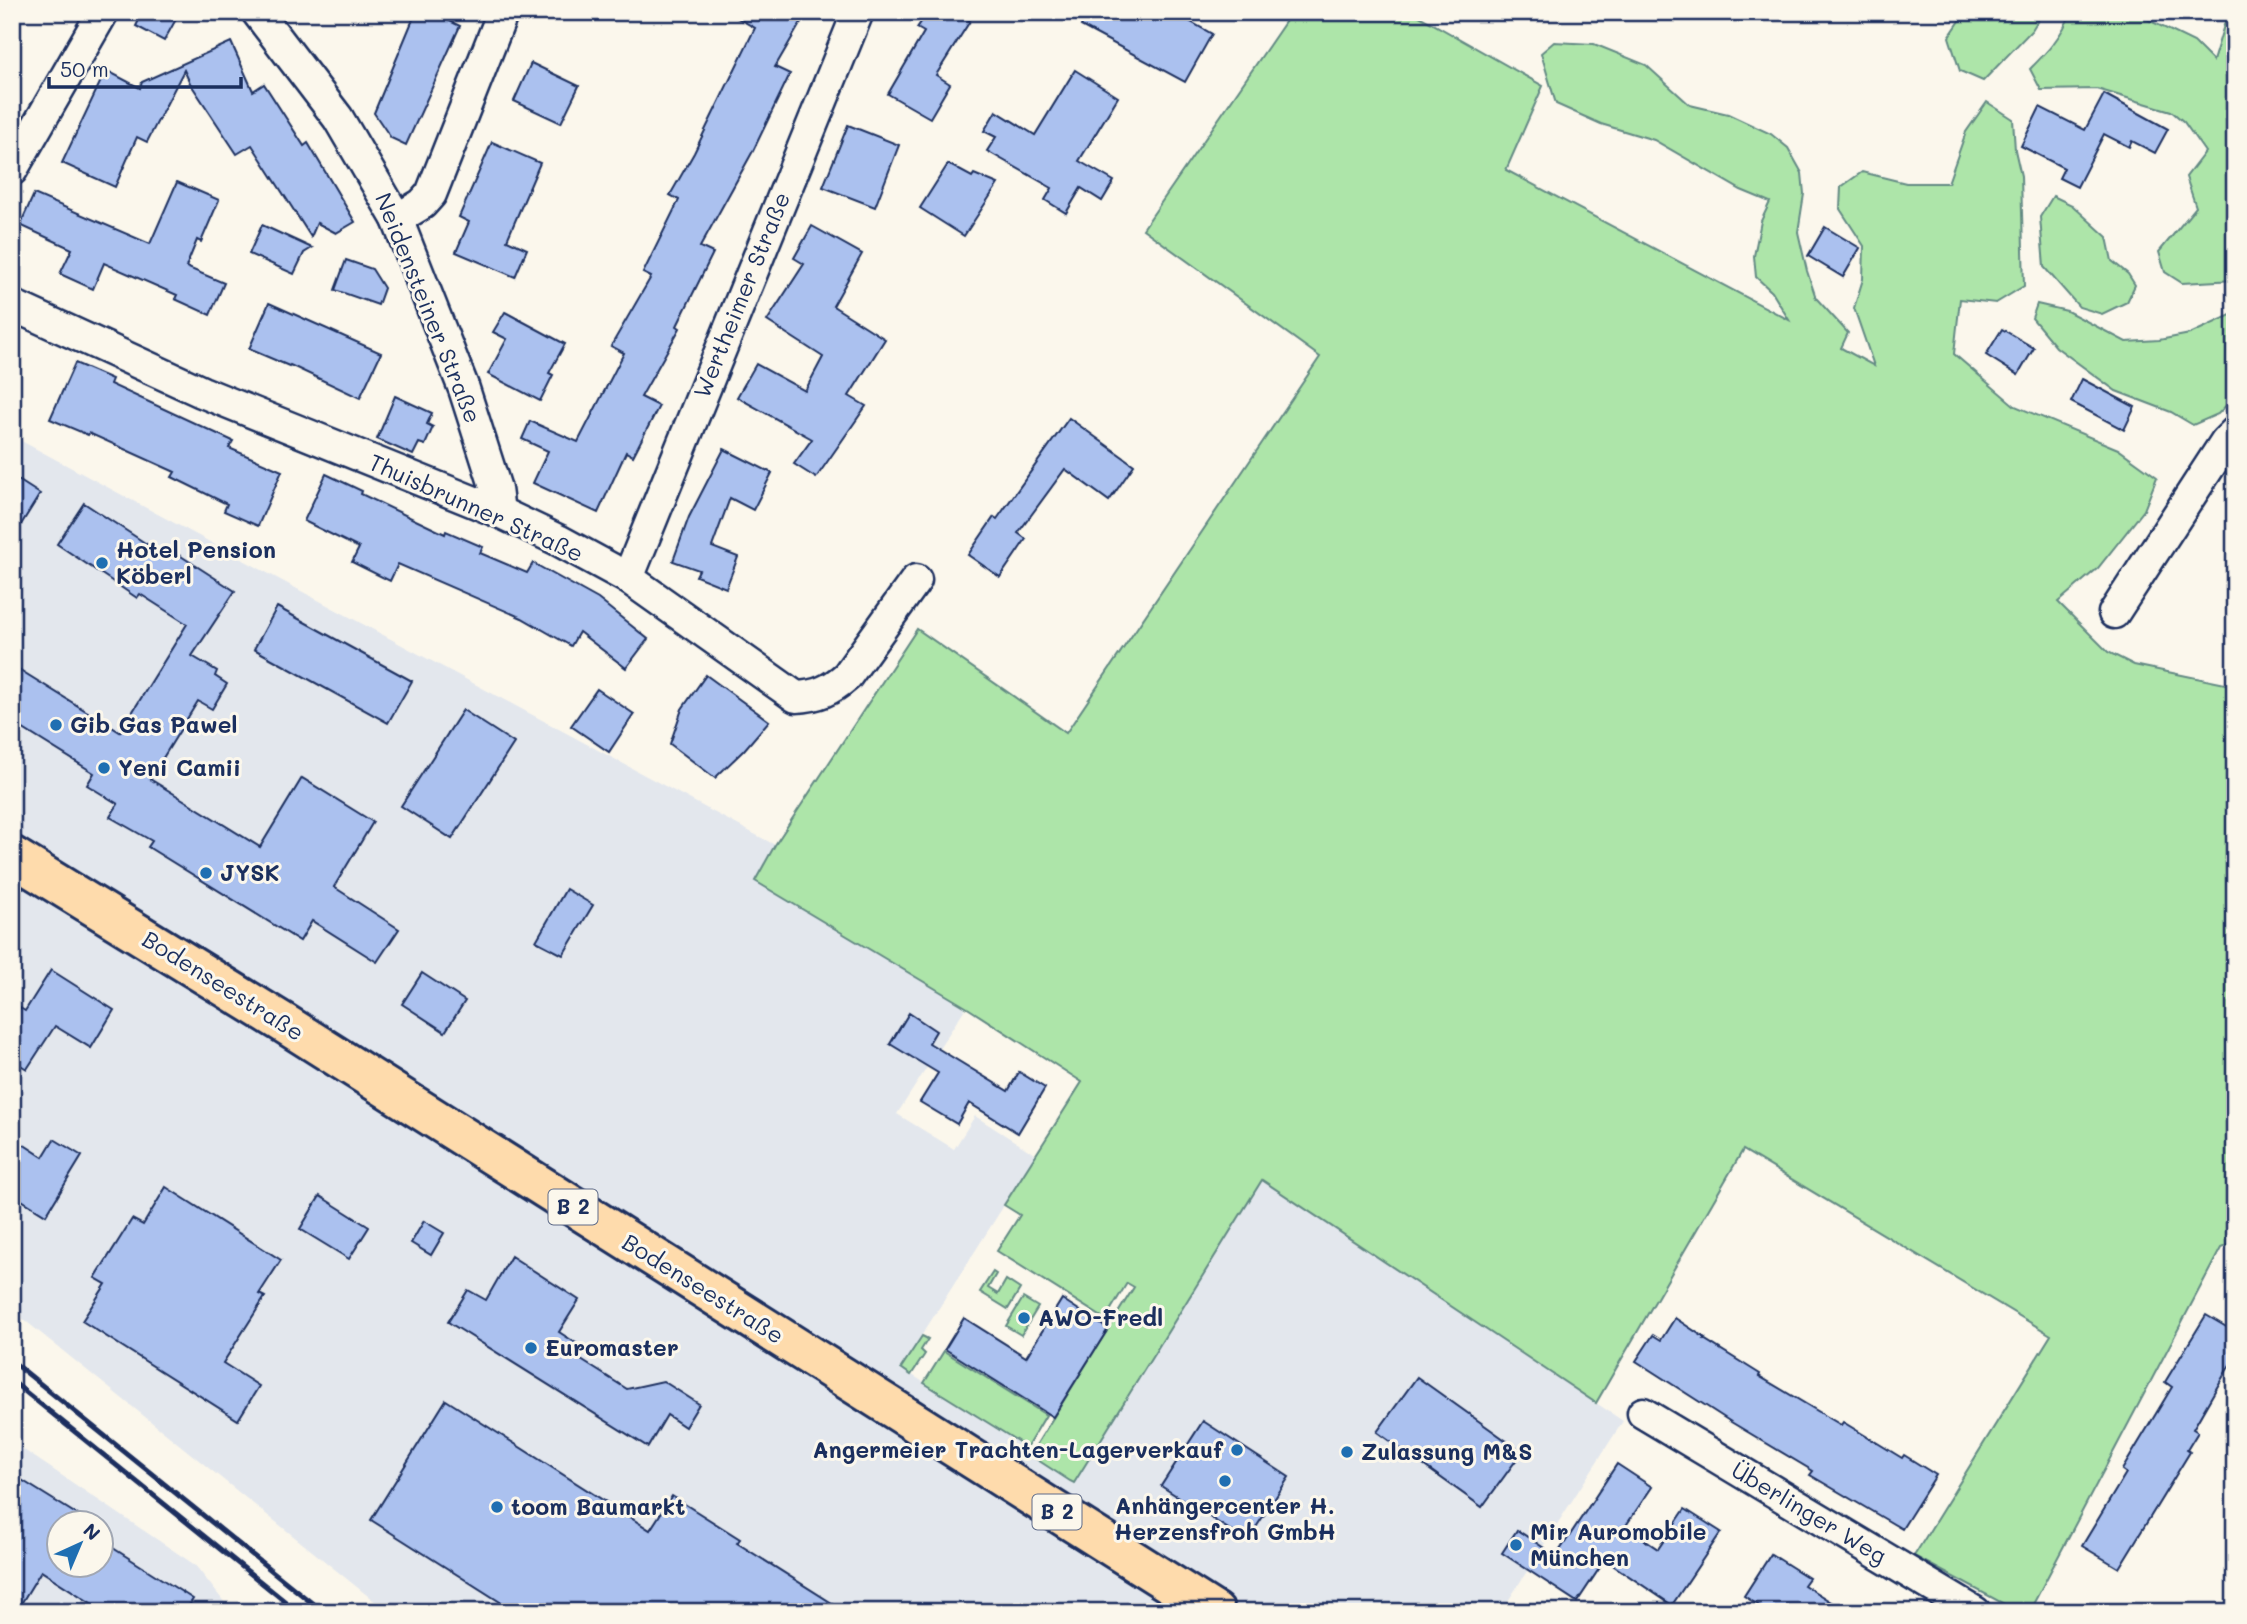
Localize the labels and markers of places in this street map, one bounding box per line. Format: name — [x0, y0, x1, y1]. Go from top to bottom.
place label: Hotel Pension Köberl — [116, 534, 276, 590]
marker: Hotel Pension Köberl — [94, 555, 110, 571]
place label: Gib Gas Pawel — [70, 709, 238, 739]
marker: Gib Gas Pawel — [48, 717, 64, 733]
place label: Yeni Camii — [118, 752, 241, 782]
marker: Yeni Camii — [96, 760, 112, 776]
place label: JYSK — [220, 857, 280, 887]
marker: JYSK — [198, 865, 214, 881]
place label: AWO-Fredl — [1038, 1302, 1163, 1332]
marker: AWO-Fredl — [1016, 1310, 1032, 1326]
place label: Euromaster — [545, 1332, 679, 1362]
marker: Euromaster — [523, 1340, 539, 1356]
place label: Angermeier Trachten-Lagerverkauf — [812, 1434, 1224, 1464]
place label: Zulassung M&S — [1361, 1436, 1533, 1466]
marker: Angermeier Trachten-Lagerverkauf — [1229, 1442, 1245, 1458]
marker: Zulassung M&S — [1339, 1444, 1355, 1460]
marker: Anhängercenter H. Herzensfroh GmbH — [1217, 1473, 1233, 1489]
place label: Anhängercenter H. Herzensfroh GmbH — [1114, 1490, 1336, 1546]
place label: toom Baumarkt — [511, 1491, 685, 1521]
marker: toom Baumarkt — [489, 1499, 505, 1515]
place label: Mir Auromobile München — [1530, 1516, 1706, 1572]
marker: Mir Auromobile München — [1508, 1537, 1524, 1553]

